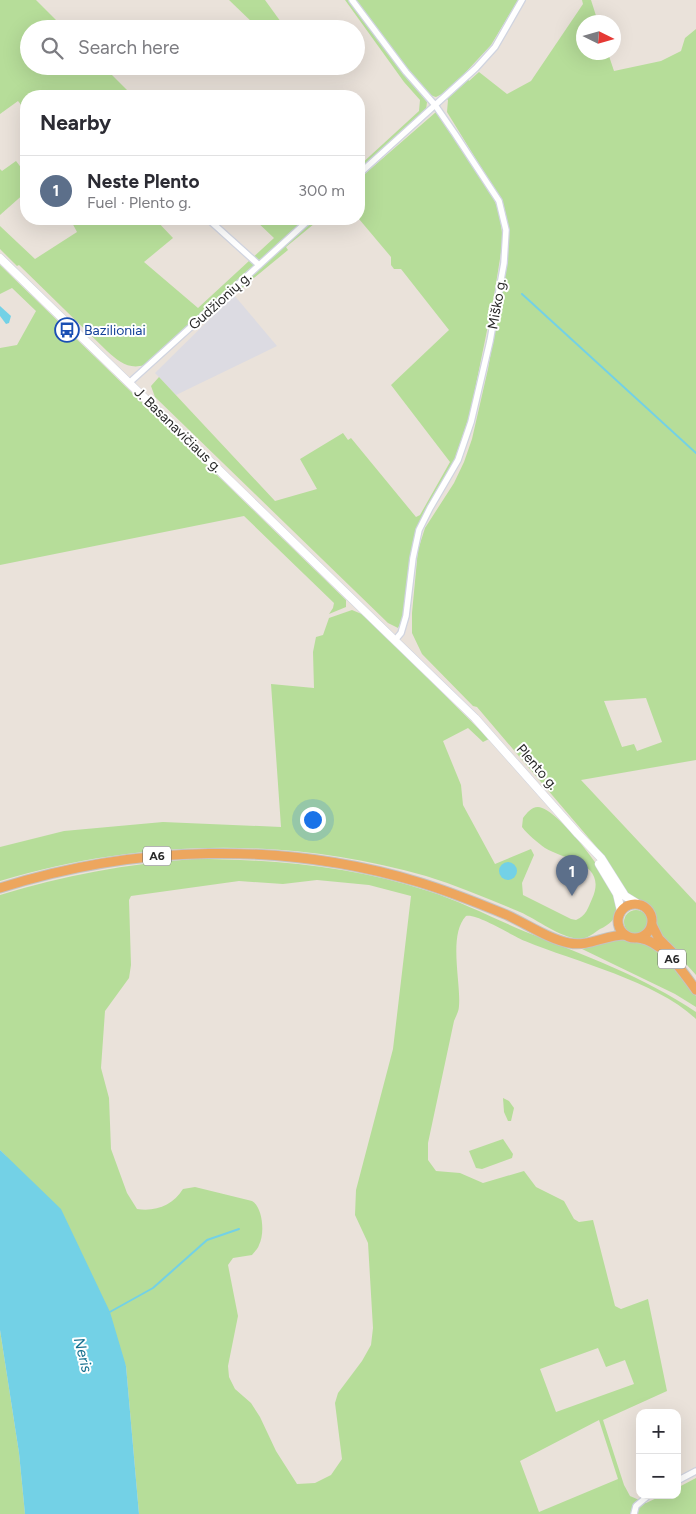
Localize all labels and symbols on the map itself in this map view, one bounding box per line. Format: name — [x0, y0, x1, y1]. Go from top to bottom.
north arrow — [576, 15, 621, 60]
street label: Gudžionių g. — [185, 268, 255, 334]
street label: Miško g. — [484, 277, 510, 331]
bus stop icon: Bazilioniai — [54, 317, 80, 343]
place label: Bazilioniai — [84, 322, 146, 339]
street label: J. Basanavičiaus g. — [131, 384, 225, 476]
street label: Plento g. — [513, 741, 561, 793]
your location — [300, 807, 326, 833]
road number: A6 — [143, 846, 171, 866]
pin: 1 — [556, 855, 588, 896]
road number: A6 — [658, 950, 686, 969]
water label: Neris — [70, 1336, 96, 1374]

